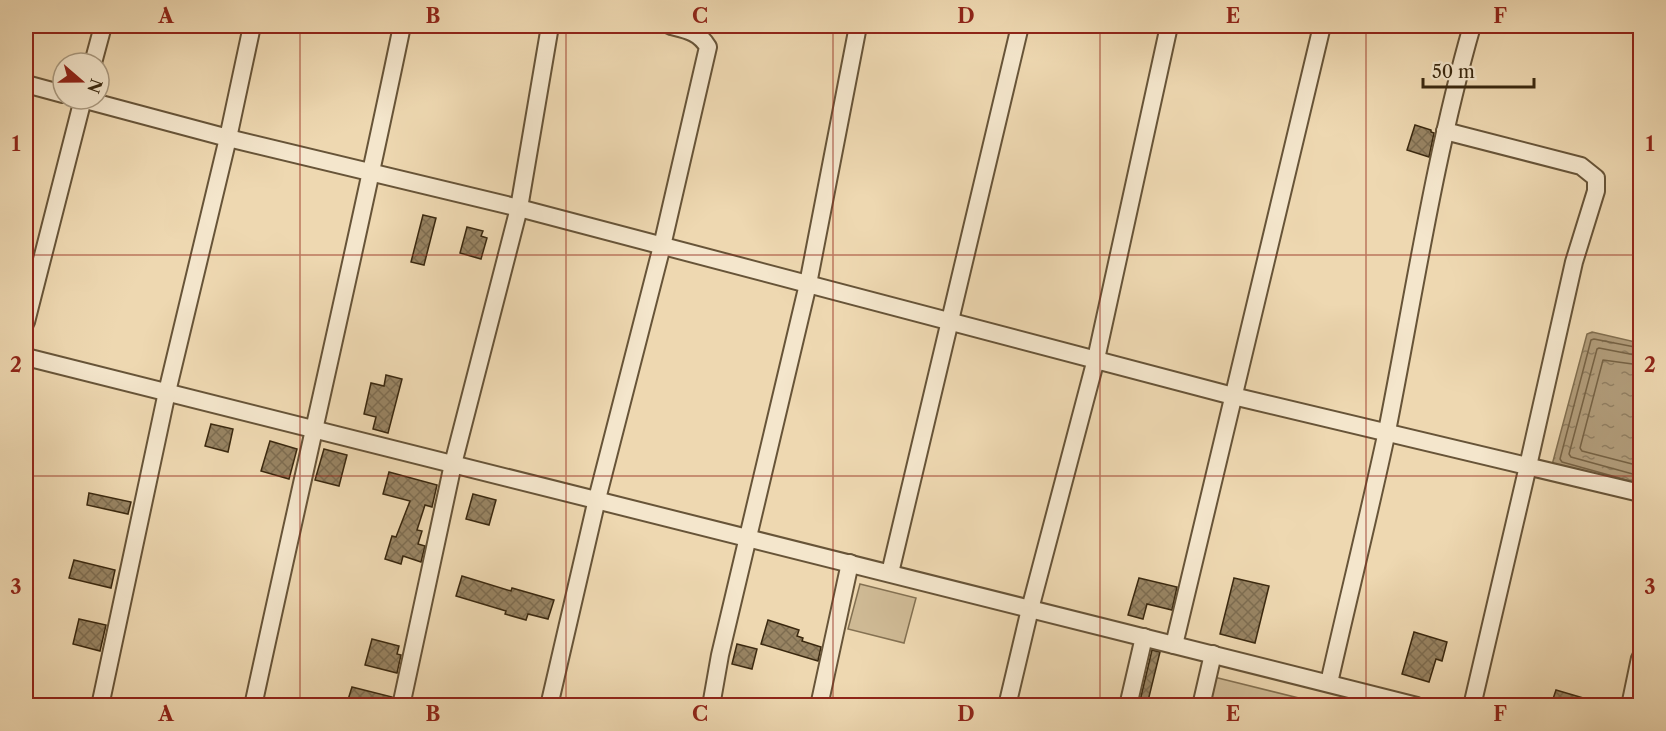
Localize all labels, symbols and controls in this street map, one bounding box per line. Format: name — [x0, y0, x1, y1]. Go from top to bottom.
text: A — [157, 4, 174, 28]
text: B — [426, 4, 441, 28]
text: C — [692, 4, 708, 28]
text: D — [957, 4, 975, 28]
text: E — [1226, 4, 1240, 28]
text: F — [1493, 4, 1507, 28]
north arrow — [51, 51, 111, 111]
scale bar — [1423, 51, 1534, 89]
text: 50 m — [1432, 61, 1475, 83]
text: N — [83, 76, 107, 96]
text: 1 — [12, 132, 21, 156]
text: 1 — [1646, 132, 1655, 156]
text: 2 — [10, 353, 22, 377]
text: 2 — [1644, 353, 1656, 377]
text: 3 — [10, 575, 22, 599]
text: 3 — [1644, 575, 1656, 599]
text: A — [157, 702, 174, 726]
text: B — [426, 702, 441, 726]
text: C — [692, 702, 708, 726]
text: D — [957, 702, 975, 726]
text: E — [1226, 702, 1240, 726]
text: F — [1493, 702, 1507, 726]

